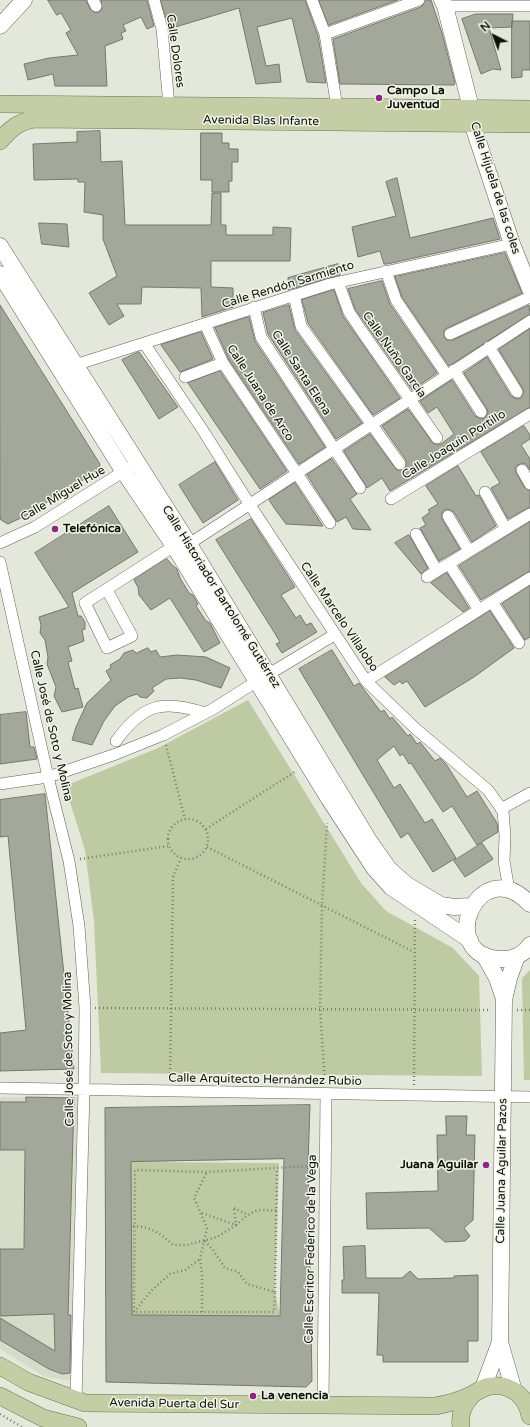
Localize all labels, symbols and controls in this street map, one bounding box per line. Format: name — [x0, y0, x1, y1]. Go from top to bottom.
street label: Calle Dolores — [163, 13, 187, 89]
north arrow — [474, 16, 514, 56]
text: N — [478, 19, 493, 34]
place label: Campo La Juventud — [387, 84, 445, 112]
marker: Campo La Juventud — [374, 93, 384, 103]
street label: Avenida Blas Infante — [203, 113, 319, 129]
street label: Calle Hijuela de las coles — [467, 120, 523, 256]
street label: Calle Rendón Sarmiento — [220, 258, 356, 312]
street label: Calle Nuño García — [359, 309, 429, 401]
street label: Calle Santa Elena — [268, 328, 334, 418]
street label: Calle Juana de Arco — [223, 342, 297, 444]
street label: Calle Joaquín Portillo — [400, 407, 508, 483]
street label: Calle Miguel Hue — [18, 463, 108, 525]
street label: Calle Historiador Bartolomé Gutiérrez — [159, 503, 283, 691]
place label: Telefónica — [63, 522, 121, 536]
marker: Telefónica — [50, 524, 60, 534]
street label: Calle Marcelo Villalobo — [297, 559, 381, 675]
street label: Calle José de Soto y Molina — [27, 649, 75, 803]
street label: Calle José de Soto y Molina — [60, 971, 78, 1127]
street label: Calle Arquitecto Hernández Rubio — [168, 1071, 362, 1089]
street label: Calle Juana Aguilar Pazos — [494, 1098, 510, 1244]
street label: Calle Escritor Federico de la Vega — [302, 1154, 320, 1344]
place label: Juana Aguilar — [400, 1158, 478, 1172]
marker: Juana Aguilar — [481, 1160, 491, 1170]
place label: La venencia — [261, 1389, 328, 1403]
marker: La venencia — [248, 1391, 258, 1401]
street label: Avenida Puerta del Sur — [109, 1396, 239, 1412]

